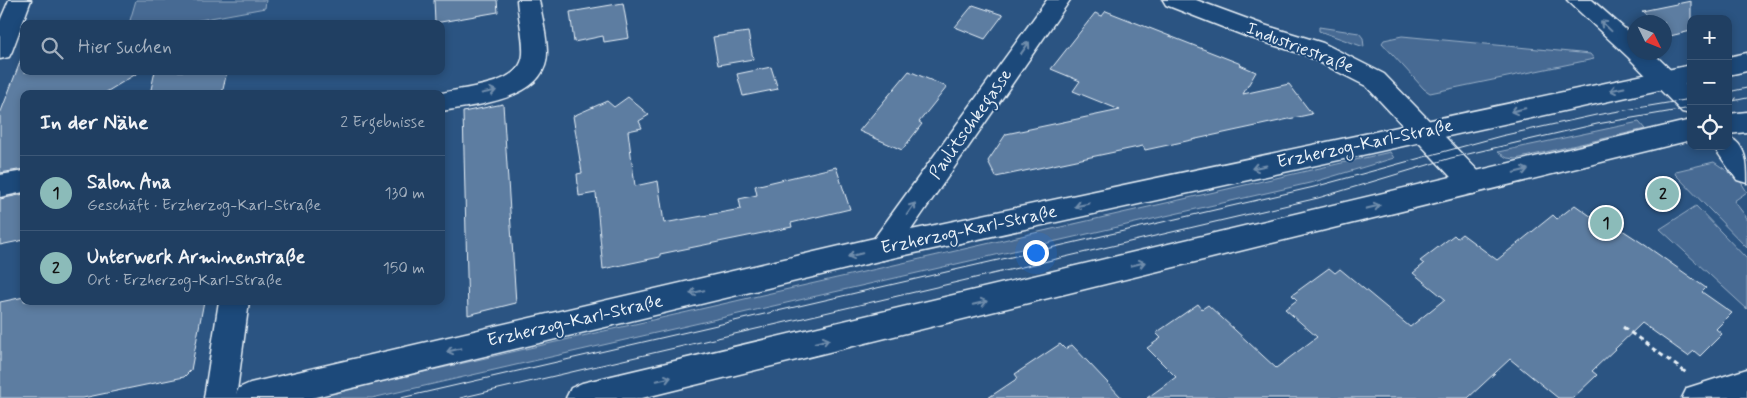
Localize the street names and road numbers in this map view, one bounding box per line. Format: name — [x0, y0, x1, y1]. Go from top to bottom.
street label: Industriestraße — [1243, 16, 1357, 80]
street label: Paulitschkegasse — [924, 64, 1020, 185]
street label: Erzherzog-Karl-Straße — [1275, 114, 1456, 175]
street label: Erzherzog-Karl-Straße — [879, 200, 1060, 261]
street label: Erzherzog-Karl-Straße — [485, 289, 665, 354]

